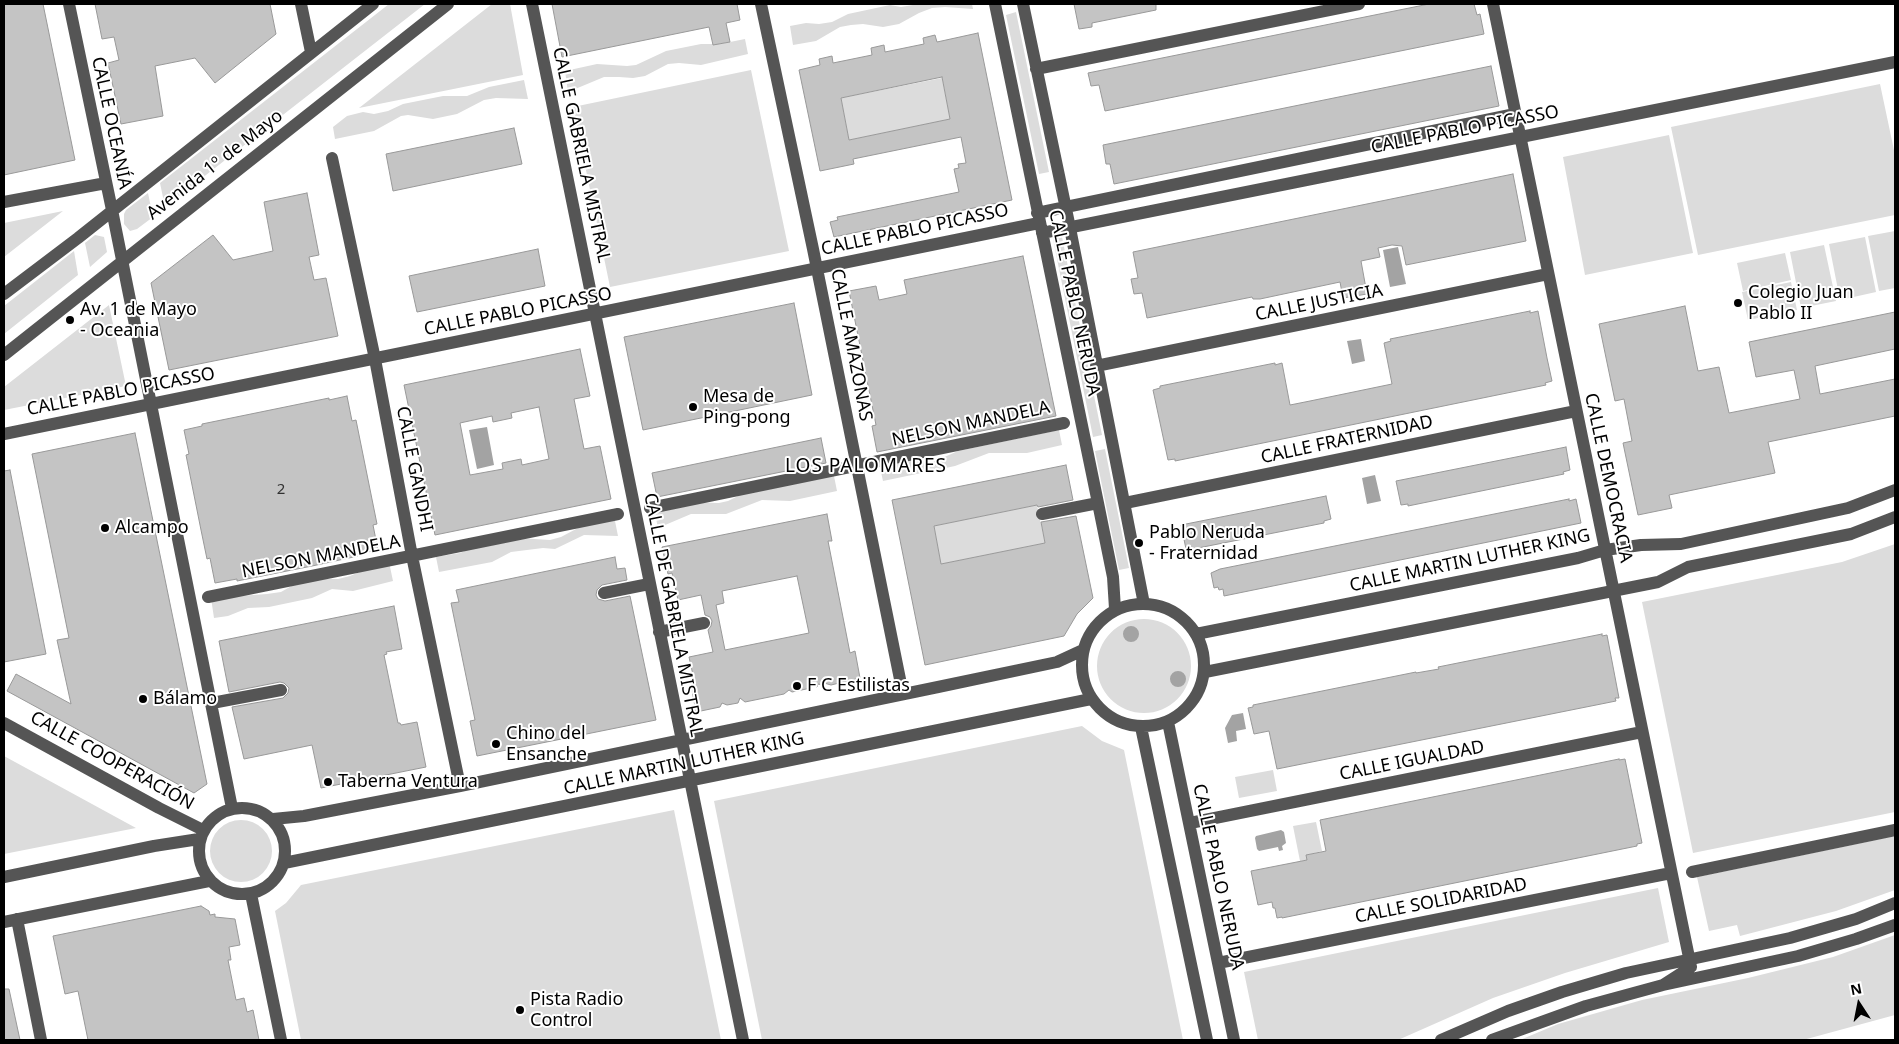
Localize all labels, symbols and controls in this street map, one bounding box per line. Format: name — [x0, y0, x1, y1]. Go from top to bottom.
street label: CALLE GABRIELA MISTRAL — [548, 45, 614, 265]
street label: CALLE OCEANÍA — [86, 55, 136, 191]
street label: CALLE PABLO PICASSO — [1369, 101, 1561, 159]
street label: Avenida 1º de Mayo — [143, 105, 287, 225]
street label: CALLE PABLO PICASSO — [819, 200, 1011, 260]
street label: CALLE PABLO NERUDA — [1044, 208, 1104, 398]
street label: CALLE AMAZONAS — [826, 267, 876, 423]
street label: CALLE JUSTICIA — [1253, 280, 1385, 326]
place label: Colegio Juan Pablo II — [1748, 282, 1854, 324]
street label: CALLE PABLO PICASSO — [422, 283, 614, 341]
marker: Colegio Juan Pablo II — [1732, 297, 1744, 309]
place label: Av. 1 de Mayo - Oceania — [80, 299, 197, 342]
marker: Av. 1 de Mayo - Oceania — [64, 314, 76, 326]
street label: CALLE PABLO PICASSO — [25, 363, 217, 421]
place label: Mesa de Ping-pong — [703, 386, 791, 428]
street label: CALLE DEMOCRACIA — [1579, 391, 1637, 565]
street label: NELSON MANDELA — [890, 397, 1052, 451]
marker: Mesa de Ping-pong — [687, 401, 699, 413]
street label: CALLE GANDHI — [391, 404, 437, 534]
street label: CALLE FRATERNIDAD — [1259, 411, 1435, 469]
district label: LOS PALOMARES — [783, 456, 949, 478]
house number: 2 — [277, 481, 285, 499]
street label: CALLE DE GABRIELA MISTRAL — [639, 491, 707, 739]
place label: Alcampo — [115, 517, 189, 539]
marker: Alcampo — [99, 522, 111, 534]
place label: Pablo Neruda - Fraternidad — [1149, 522, 1265, 564]
street label: CALLE MARTIN LUTHER KING — [1348, 525, 1592, 597]
street label: NELSON MANDELA — [240, 531, 402, 583]
marker: Pablo Neruda - Fraternidad — [1133, 537, 1145, 549]
place label: F C Estilistas — [807, 675, 910, 697]
marker: F C Estilistas — [791, 680, 803, 692]
place label: Bálamo — [153, 688, 217, 710]
marker: Bálamo — [137, 693, 149, 705]
street label: CALLE COOPERACIÓN — [26, 707, 198, 815]
place label: Chino del Ensanche — [506, 723, 587, 766]
street label: CALLE MARTIN LUTHER KING — [562, 728, 806, 800]
street label: CALLE IGUALDAD — [1338, 736, 1486, 786]
marker: Chino del Ensanche — [490, 738, 502, 750]
place label: Taberna Ventura — [338, 771, 478, 793]
marker: Taberna Ventura — [322, 776, 334, 788]
street label: CALLE PABLO NERUDA — [1188, 782, 1248, 972]
street label: CALLE SOLIDARIDAD — [1353, 874, 1529, 928]
text: N — [1849, 978, 1863, 999]
north arrow — [1834, 979, 1884, 1029]
place label: Pista Radio Control — [530, 989, 623, 1032]
marker: Pista Radio Control — [514, 1004, 526, 1016]

